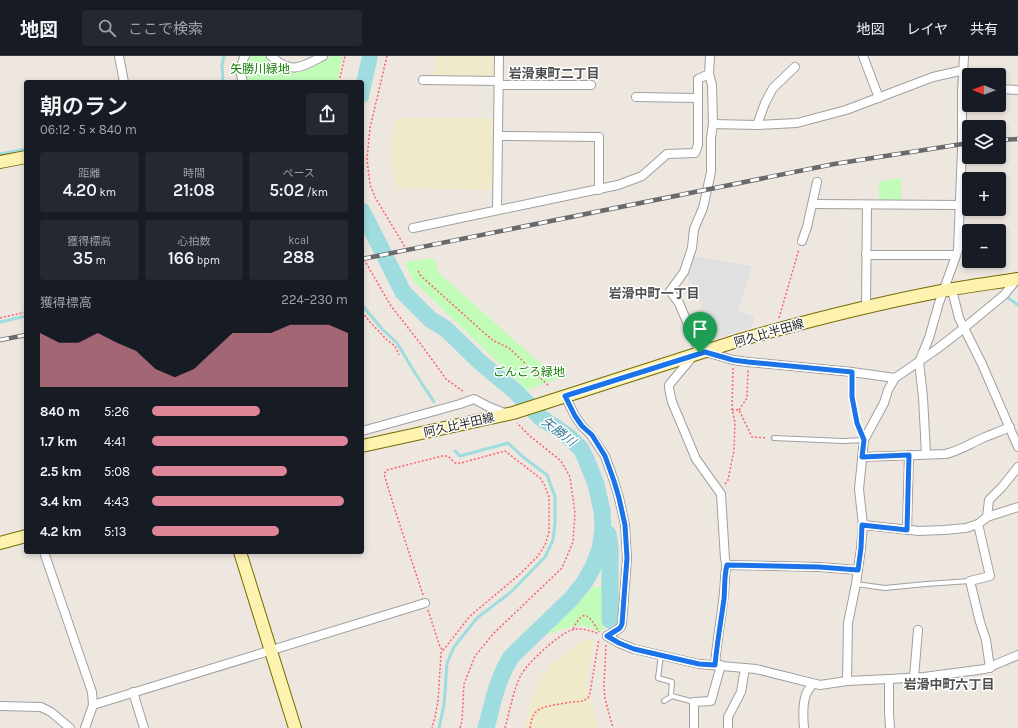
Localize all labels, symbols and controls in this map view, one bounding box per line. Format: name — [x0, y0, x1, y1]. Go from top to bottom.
search box — [82, 10, 362, 46]
icon: search — [96, 17, 118, 39]
text: 地図 — [20, 19, 58, 41]
text: ここで検索 — [128, 20, 203, 38]
text: 地図 — [856, 21, 884, 38]
text: レイヤ — [906, 21, 948, 38]
text: 共有 — [970, 21, 998, 38]
park label: 矢勝川緑地 — [230, 62, 290, 76]
district label: 岩滑東町二丁目 — [508, 66, 600, 81]
north arrow — [962, 68, 1006, 112]
map controls — [962, 68, 1006, 268]
button: share — [306, 93, 348, 135]
text: 朝のラン — [40, 94, 128, 120]
button: layers — [962, 120, 1006, 164]
text: 06:12 · 5 × 840 m — [40, 122, 137, 137]
text: 距離 — [78, 167, 100, 180]
text: 時間 — [183, 167, 205, 180]
text: ペース — [282, 167, 315, 180]
button: + — [962, 172, 1006, 216]
text: 4.20 — [63, 180, 97, 200]
text: 21:08 — [173, 180, 215, 200]
text: 5:02 — [269, 180, 304, 200]
text: km — [97, 186, 116, 199]
text: /km — [304, 186, 328, 199]
button: − — [962, 224, 1006, 268]
text: kcal — [288, 234, 309, 247]
text: 獲得標高 — [67, 235, 111, 248]
text: 心拍数 — [177, 235, 210, 248]
text: 288 — [283, 247, 315, 267]
text: 35 — [73, 248, 93, 268]
text: 166 — [168, 248, 194, 268]
text: m — [93, 254, 106, 267]
text: bpm — [194, 254, 220, 267]
district label: 岩滑中町一丁目 — [608, 286, 700, 301]
text: 224–230 m — [281, 292, 348, 307]
text: 獲得標高 — [40, 295, 92, 310]
pin — [683, 312, 717, 353]
street label: 阿久比半田線 — [732, 316, 806, 350]
icon: arrive — [689, 318, 711, 340]
park label: ごんごろ緑地 — [493, 365, 565, 379]
text: 840 m — [40, 404, 80, 419]
text: 5:26 — [104, 404, 129, 419]
street label: 阿久比半田線 — [422, 410, 496, 440]
water label: 矢勝川 — [539, 413, 580, 451]
text: 1.7 km — [40, 434, 77, 449]
text: 4:41 — [104, 434, 126, 449]
text: 2.5 km — [40, 464, 82, 479]
text: 5:08 — [104, 464, 130, 479]
text: 3.4 km — [40, 494, 82, 509]
text: 4:43 — [104, 494, 129, 509]
text: 4.2 km — [40, 524, 82, 539]
text: 5:13 — [104, 524, 126, 539]
district label: 岩滑中町六丁目 — [903, 677, 995, 692]

